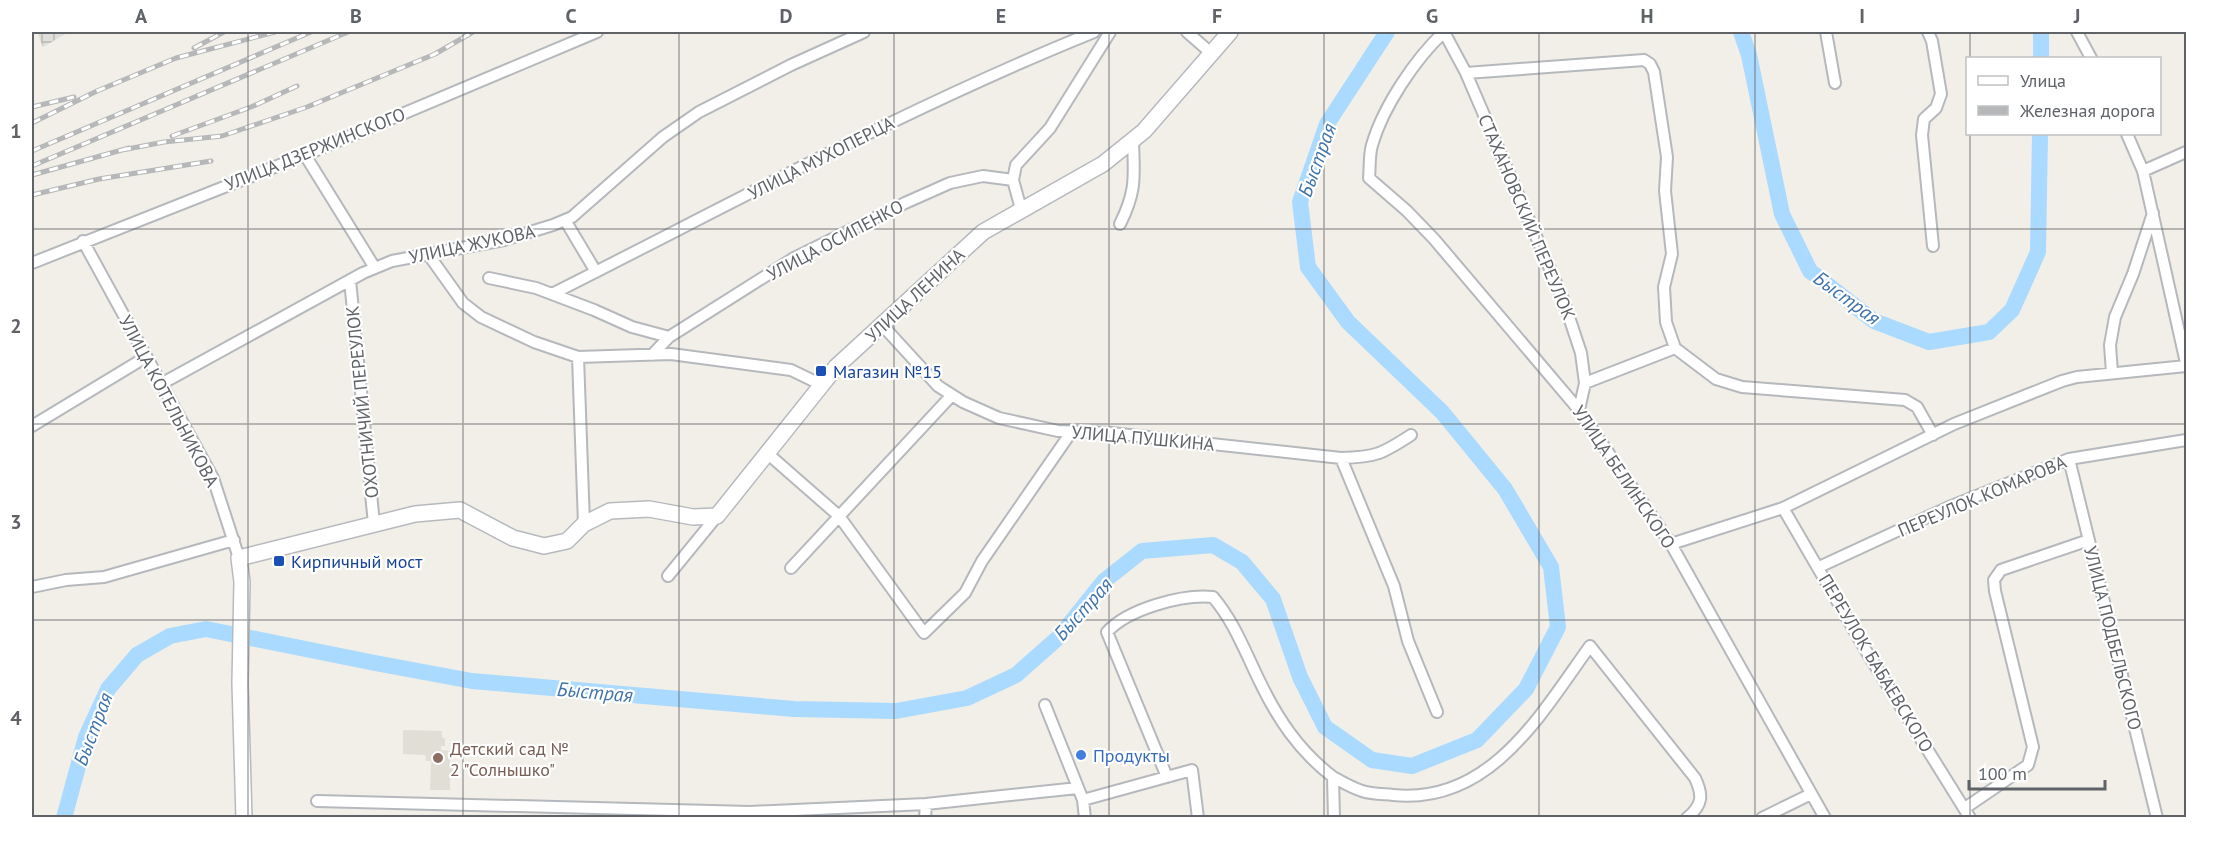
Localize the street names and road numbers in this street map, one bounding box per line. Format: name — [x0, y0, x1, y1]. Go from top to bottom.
street label: УЛИЦА ДЗЕРЖИНСКОГО — [221, 102, 409, 196]
street label: УЛИЦА МУХОПЕРЦА — [744, 111, 898, 205]
street label: СТАХАНОВСКИЙ ПЕРЕУЛОК — [1473, 111, 1581, 323]
street label: УЛИЦА ОСИПЕНКО — [763, 194, 907, 286]
street label: УЛИЦА ЖУКОВА — [407, 219, 538, 269]
street label: УЛИЦА ЛЕНИНА — [861, 243, 970, 347]
street label: ОХОТНИЧИЙ ПЕРЕУЛОК — [340, 304, 384, 499]
street label: УЛИЦА КОТЕЛЬНИКОВА — [114, 311, 224, 491]
street label: УЛИЦА БЕЛИНСКОГО — [1567, 401, 1681, 553]
street label: УЛИЦА ПУШКИНА — [1071, 420, 1216, 456]
street label: ПЕРЕУЛОК КОМАРОВА — [1894, 450, 2070, 542]
street label: УЛИЦА ПОДБЕЛЬСКОГО — [2079, 544, 2147, 732]
street label: ПЕРЕУЛОК БАБАЕВСКОГО — [1814, 570, 1938, 756]

